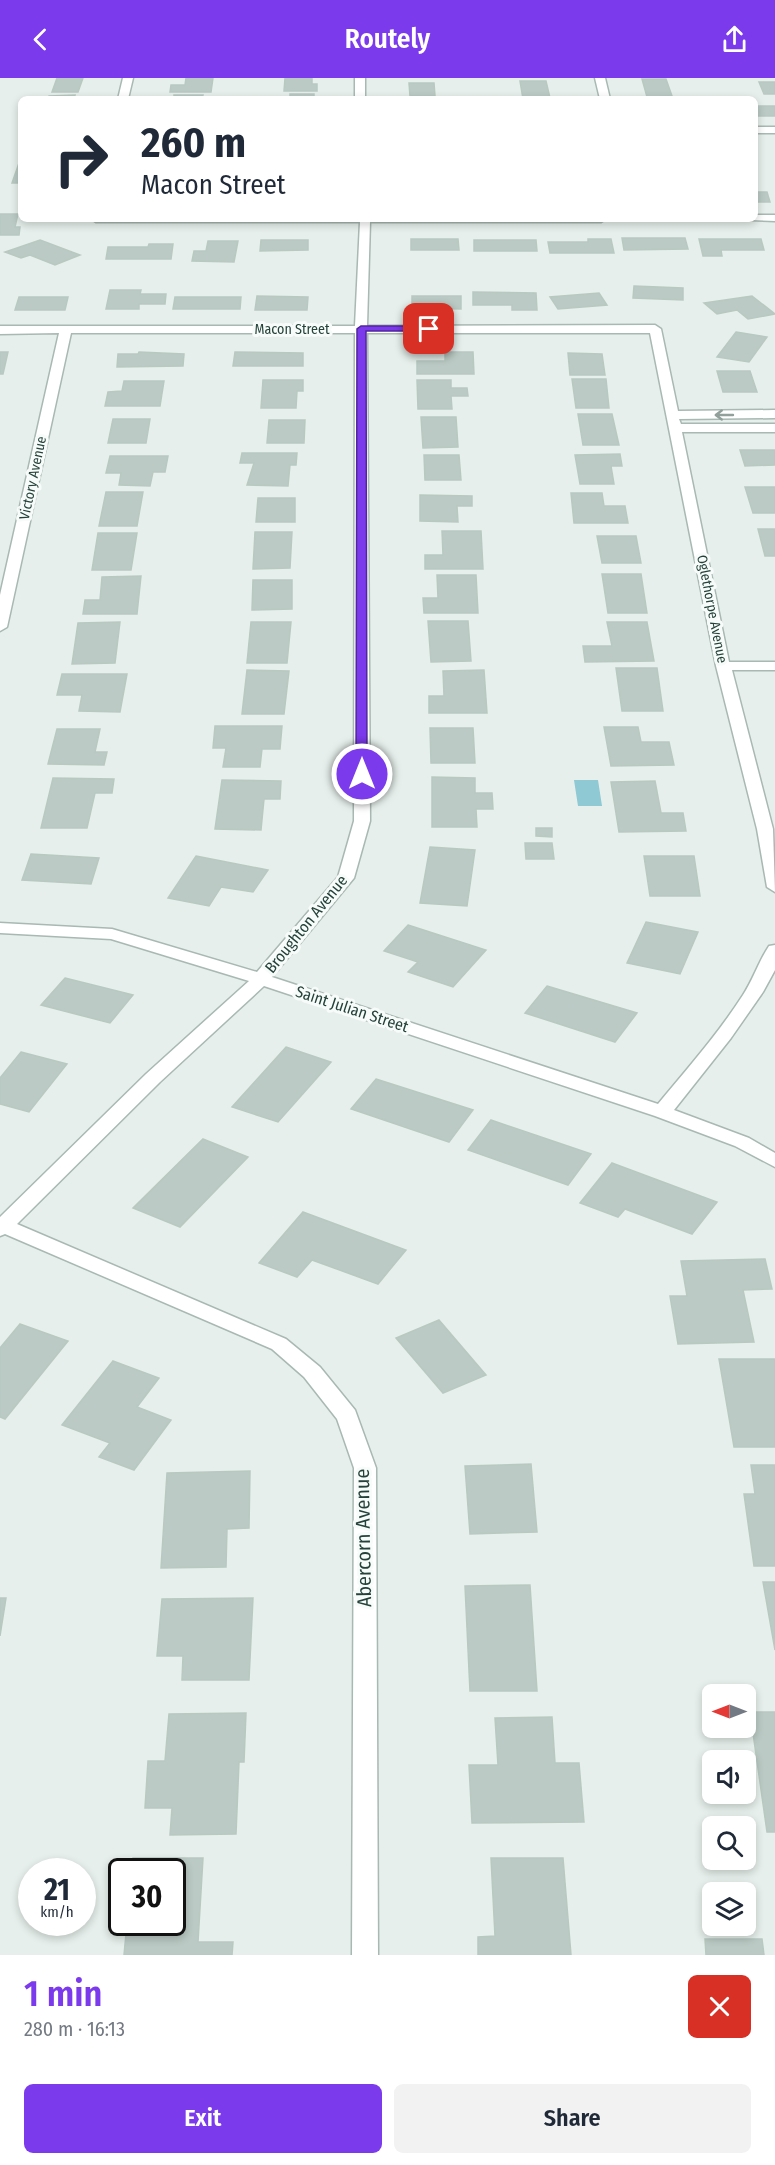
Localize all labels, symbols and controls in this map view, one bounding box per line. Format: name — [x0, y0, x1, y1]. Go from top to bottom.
icon: back — [24, 23, 57, 56]
text: Routely — [345, 23, 430, 55]
icon: share — [718, 23, 751, 56]
text: 260 m — [141, 118, 246, 168]
icon: right — [42, 120, 120, 198]
text: Macon Street — [141, 169, 286, 201]
pin — [403, 303, 454, 354]
icon: arrive — [412, 312, 445, 345]
street label: Macon Street — [255, 321, 330, 338]
one-way arrow — [715, 409, 735, 421]
street label: Victory Avenue — [16, 435, 50, 521]
street label: Oglethorpe Avenue — [693, 553, 731, 665]
position arrow — [330, 742, 394, 806]
street label: Broughton Avenue — [261, 871, 351, 977]
street label: Saint Julian Street — [293, 982, 412, 1036]
street label: Abercorn Avenue — [350, 1469, 376, 1607]
north arrow — [702, 1684, 756, 1738]
map controls — [702, 1684, 756, 1936]
button: sound — [702, 1750, 756, 1804]
button: search — [702, 1816, 756, 1870]
speed limit sign: 30 — [108, 1858, 186, 1936]
text: 21 — [44, 1872, 70, 1908]
button: layers — [702, 1882, 756, 1936]
text: km/h — [40, 1903, 74, 1921]
text: 1 min — [24, 1972, 102, 2016]
button: close — [688, 1975, 751, 2038]
text: 280 m · 16:13 — [24, 2017, 125, 2041]
button: Exit — [24, 2084, 382, 2153]
button: Share — [394, 2084, 751, 2153]

